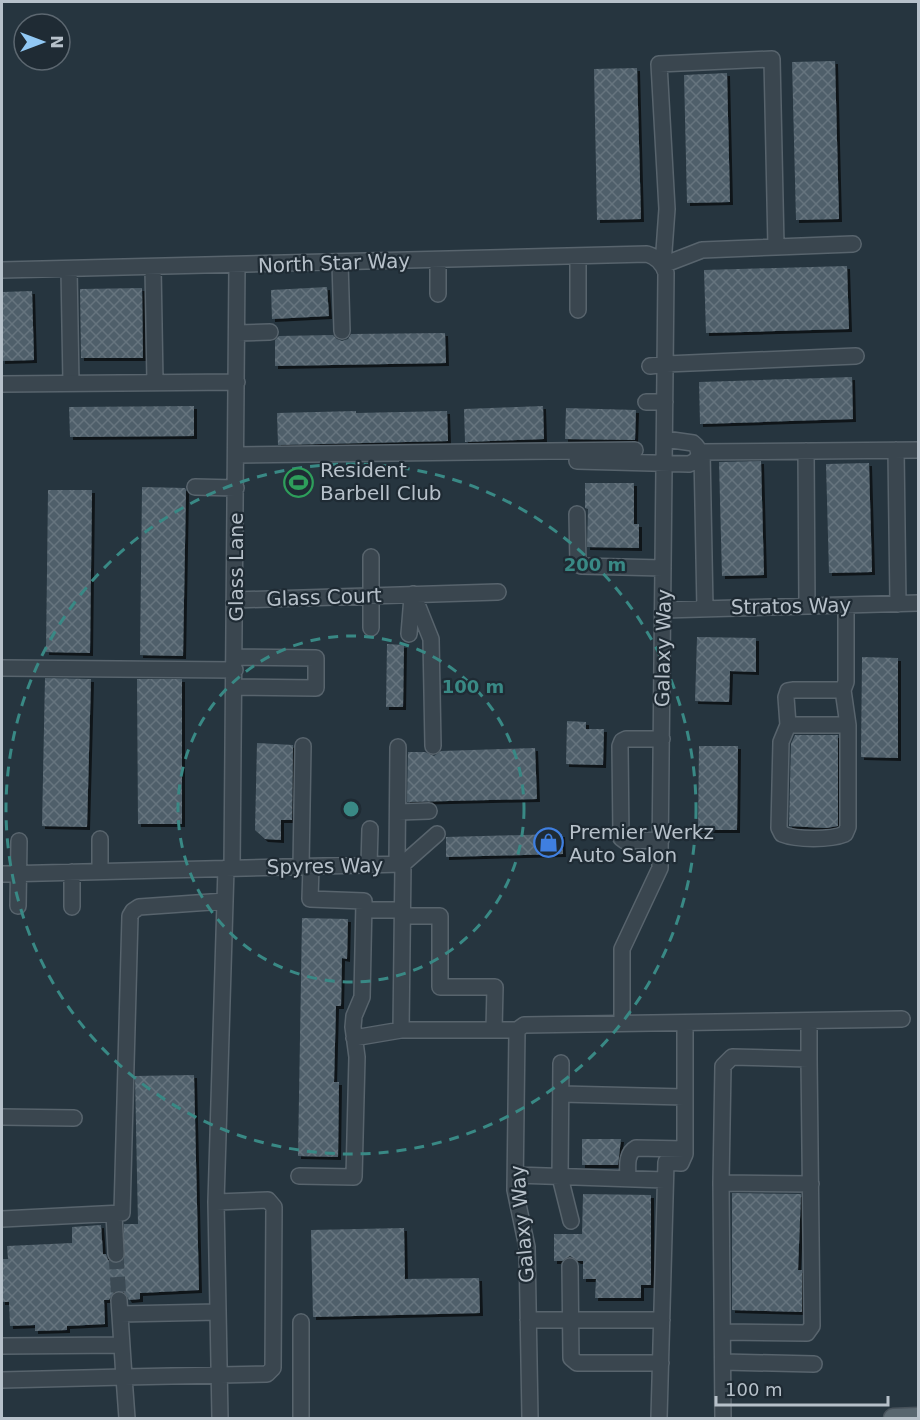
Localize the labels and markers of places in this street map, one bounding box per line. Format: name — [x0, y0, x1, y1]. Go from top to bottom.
place label: Resident Barbell Club — [320, 458, 442, 505]
sports icon: Resident Barbell Club — [283, 466, 315, 498]
centre of rings — [341, 799, 361, 819]
place label: Premier Werkz Auto Salon — [569, 820, 714, 867]
shop icon: Premier Werkz Auto Salon — [532, 827, 564, 859]

